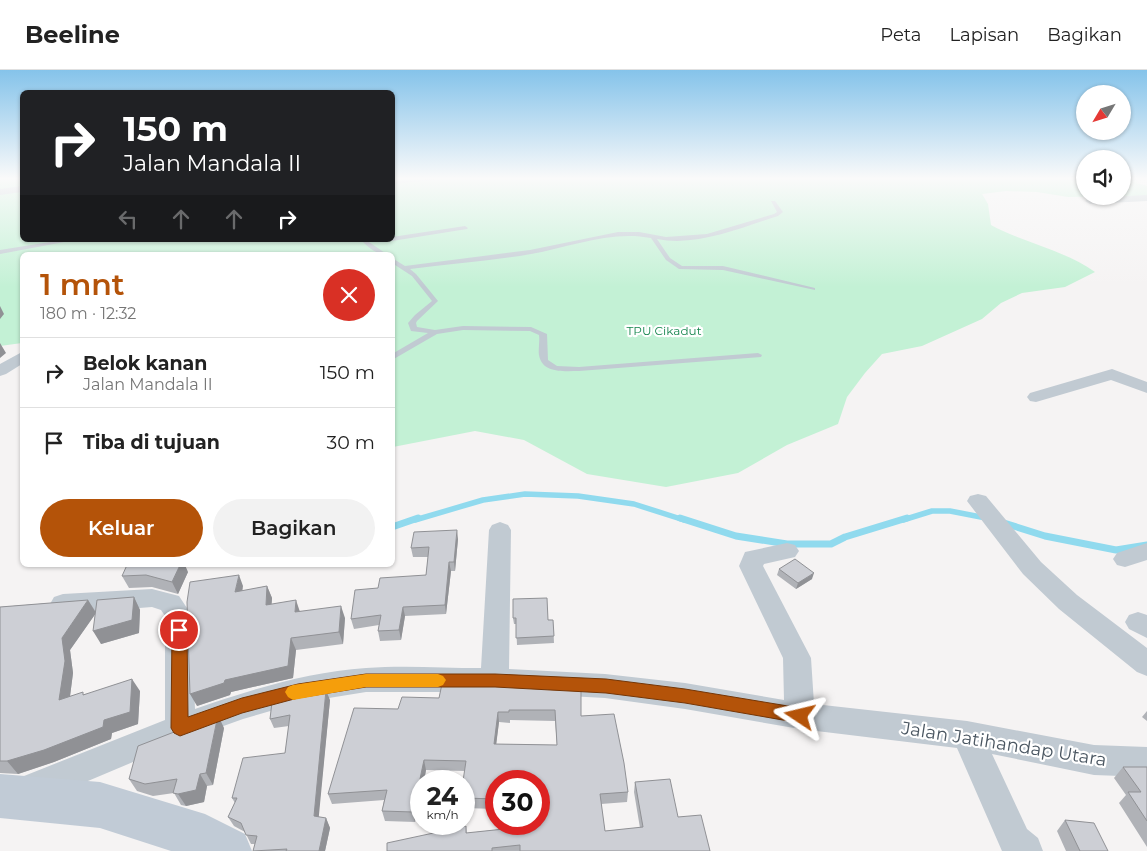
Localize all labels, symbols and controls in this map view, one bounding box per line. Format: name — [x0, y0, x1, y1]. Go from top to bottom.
text: Beeline — [25, 20, 120, 49]
text: Peta — [880, 24, 921, 46]
text: Lapisan — [949, 24, 1019, 46]
text: Bagikan — [1047, 24, 1122, 46]
north arrow — [1076, 85, 1131, 140]
map controls — [1076, 85, 1131, 205]
text: 150 m — [123, 107, 228, 150]
icon: right — [40, 110, 105, 175]
text: Jalan Mandala II — [123, 150, 301, 177]
button: sound — [1076, 150, 1131, 205]
icon: left — [114, 205, 142, 233]
icon: ahead — [167, 205, 195, 233]
icon: ahead — [220, 205, 248, 233]
icon: right — [273, 205, 301, 233]
text: 1 mnt — [40, 266, 125, 303]
button: close — [323, 269, 375, 321]
text: 180 m · 12:32 — [40, 304, 136, 323]
park label: TPU Cikadut — [626, 323, 702, 338]
text: Belok kanan — [83, 352, 207, 375]
icon: right — [40, 359, 68, 387]
text: 150 m — [320, 361, 375, 384]
text: Jalan Mandala II — [83, 375, 213, 394]
icon: arrive — [40, 429, 68, 457]
text: Tiba di tujuan — [83, 431, 220, 454]
text: 30 m — [327, 431, 375, 454]
button: Keluar — [40, 499, 203, 557]
button: Bagikan — [213, 499, 375, 557]
pin — [158, 609, 200, 651]
icon: arrive — [165, 616, 193, 644]
position arrow — [773, 689, 825, 741]
street label: Jalan Jatihandap Utara — [899, 717, 1108, 771]
speed limit sign: 30 — [485, 770, 550, 835]
text: 24 — [427, 781, 458, 811]
text: km/h — [426, 807, 459, 822]

